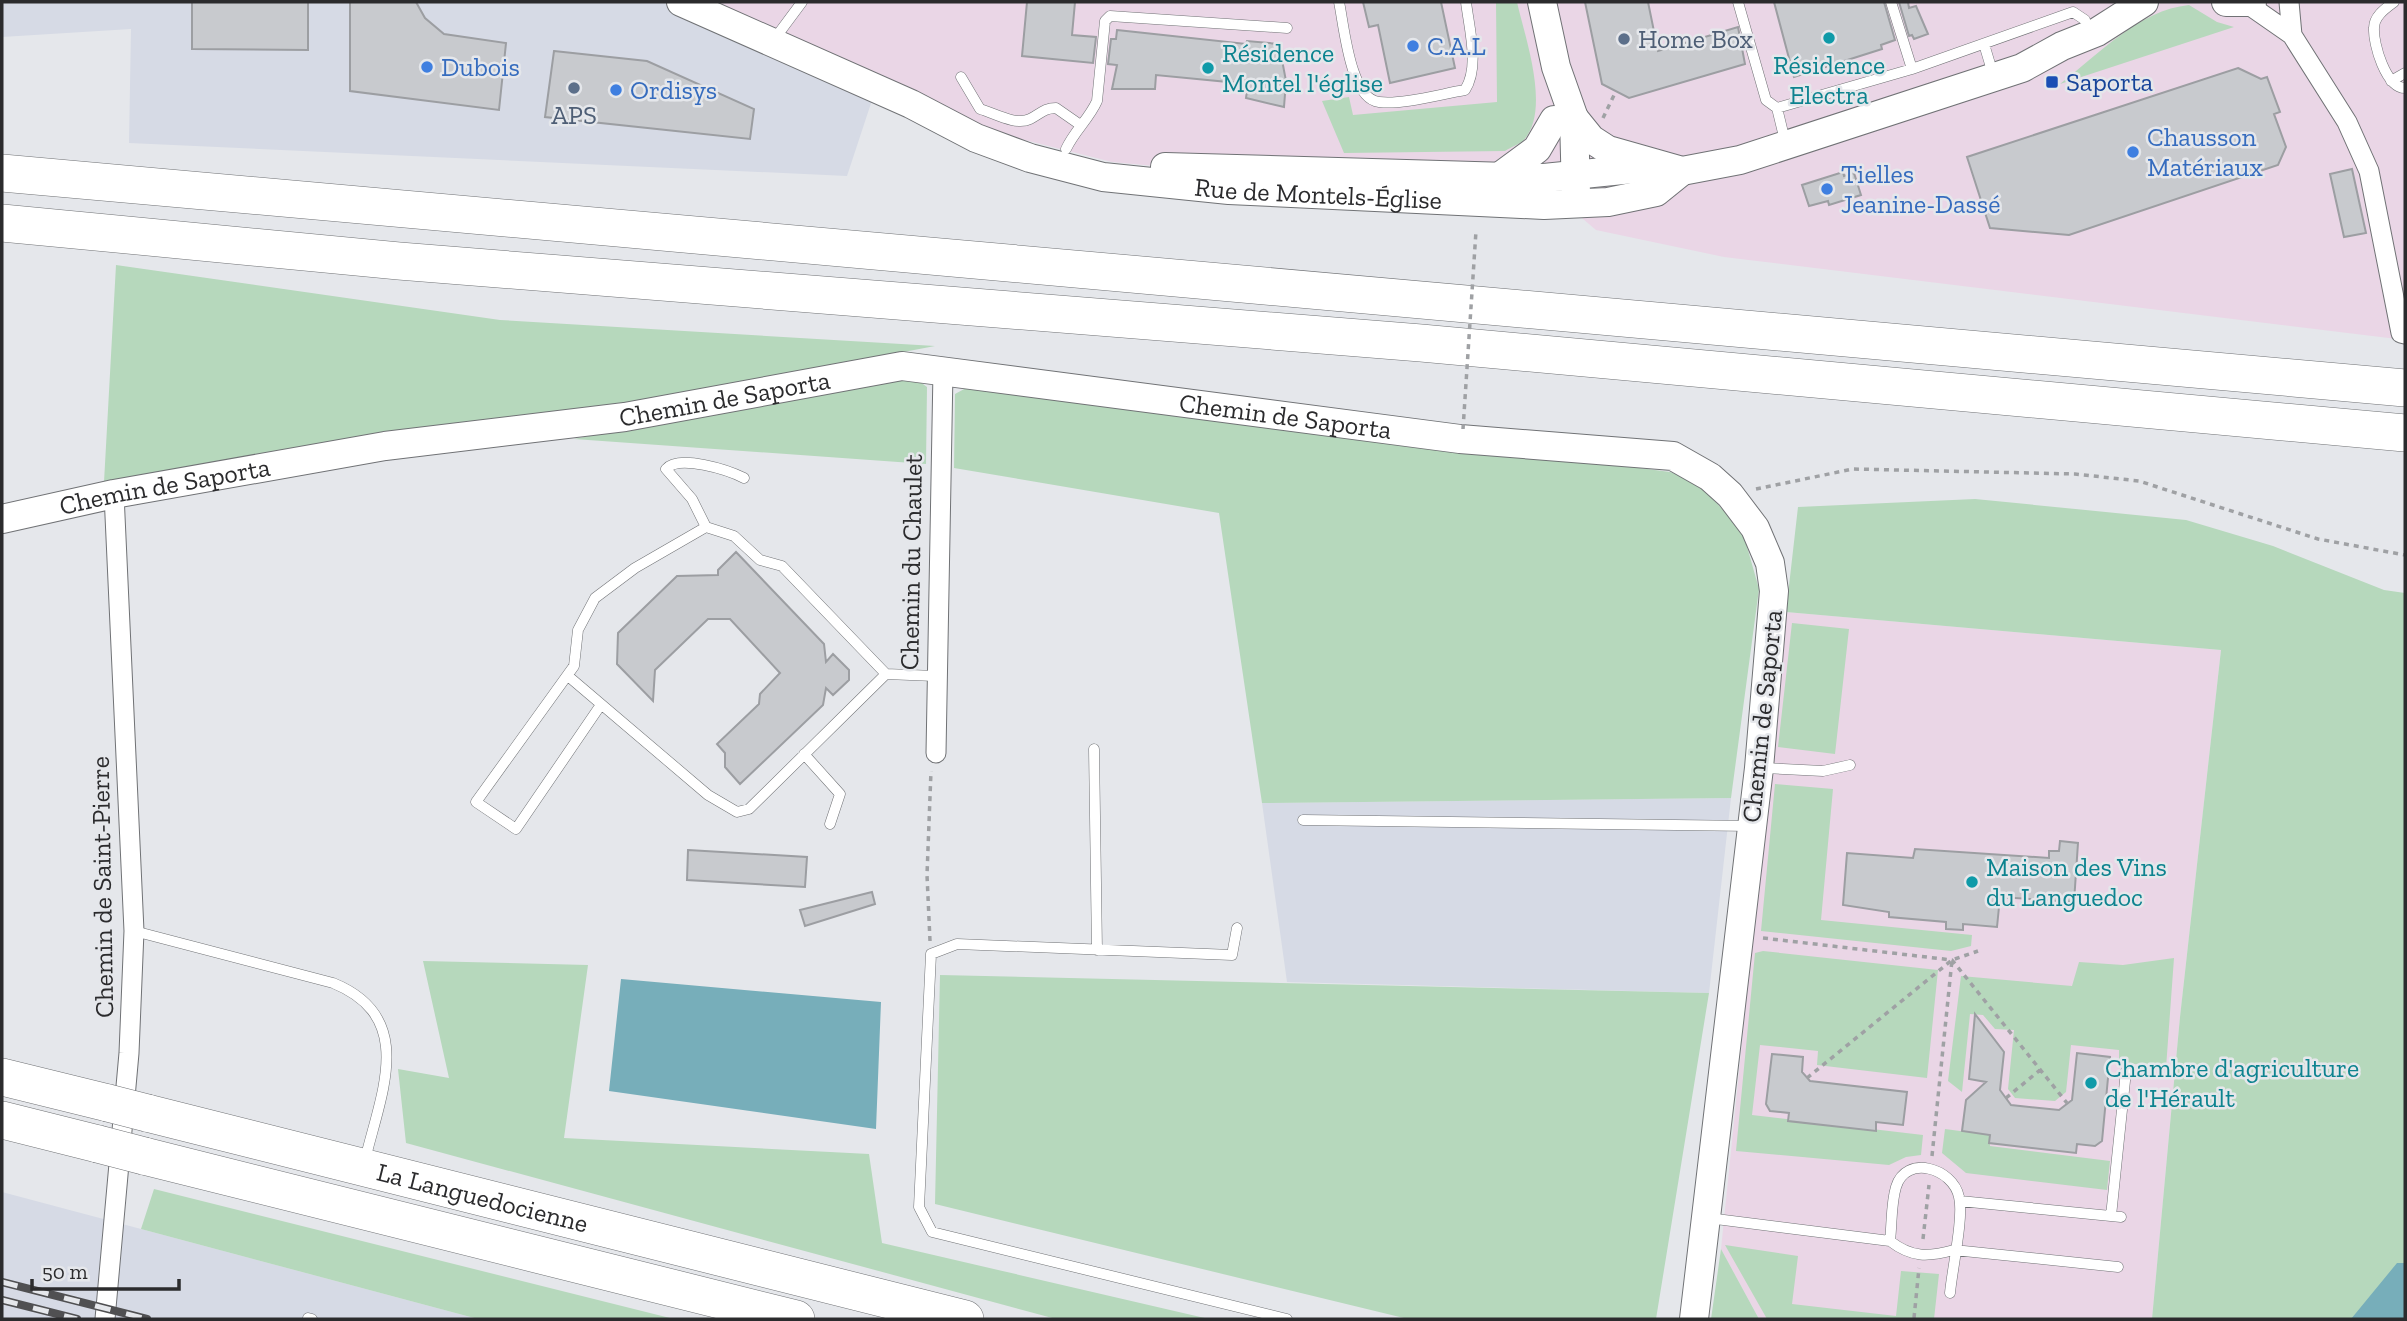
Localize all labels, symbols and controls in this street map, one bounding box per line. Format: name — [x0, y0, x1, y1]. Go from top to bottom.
place label: Home Box — [1638, 23, 1753, 55]
place label: C.A.L — [1427, 30, 1486, 62]
marker: Résidence Electra — [1821, 30, 1837, 46]
marker: Home Box — [1616, 31, 1632, 47]
place label: Résidence Montel l'église — [1222, 37, 1383, 99]
marker: C.A.L — [1405, 38, 1421, 54]
place label: Résidence Electra — [1773, 49, 1885, 111]
place label: Dubois — [441, 51, 520, 83]
marker: Dubois — [419, 59, 435, 75]
marker: Résidence Montel l'église — [1200, 60, 1216, 76]
place label: Saporta — [2066, 66, 2154, 98]
place label: Ordisys — [630, 74, 717, 106]
marker: Saporta — [2044, 74, 2060, 90]
marker: APS — [566, 80, 582, 96]
marker: Ordisys — [608, 82, 624, 98]
place label: APS — [551, 99, 597, 131]
place label: Chausson Matériaux — [2147, 121, 2263, 183]
marker: Chausson Matériaux — [2125, 144, 2141, 160]
place label: Tielles Jeanine-Dassé — [1841, 158, 2000, 220]
street label: Rue de Montels-Église — [1193, 171, 1443, 216]
marker: Tielles Jeanine-Dassé — [1819, 181, 1835, 197]
street label: Chemin de Saporta — [617, 363, 833, 434]
street label: Chemin de Saporta — [1177, 386, 1394, 446]
street label: Chemin de Saporta — [56, 451, 273, 522]
street label: Chemin du Chaulet — [893, 453, 929, 670]
street label: Chemin de Saporta — [1735, 608, 1789, 824]
street label: Chemin de Saint-Pierre — [84, 756, 120, 1018]
place label: Maison des Vins du Languedoc — [1986, 851, 2167, 913]
marker: Maison des Vins du Languedoc — [1964, 874, 1980, 890]
place label: Chambre d'agriculture de l'Hérault — [2105, 1052, 2359, 1114]
marker: Chambre d'agriculture de l'Hérault — [2083, 1075, 2099, 1091]
street label: La Languedocienne — [374, 1156, 591, 1239]
scale bar — [32, 1248, 178, 1292]
text: 50 m — [42, 1259, 88, 1284]

